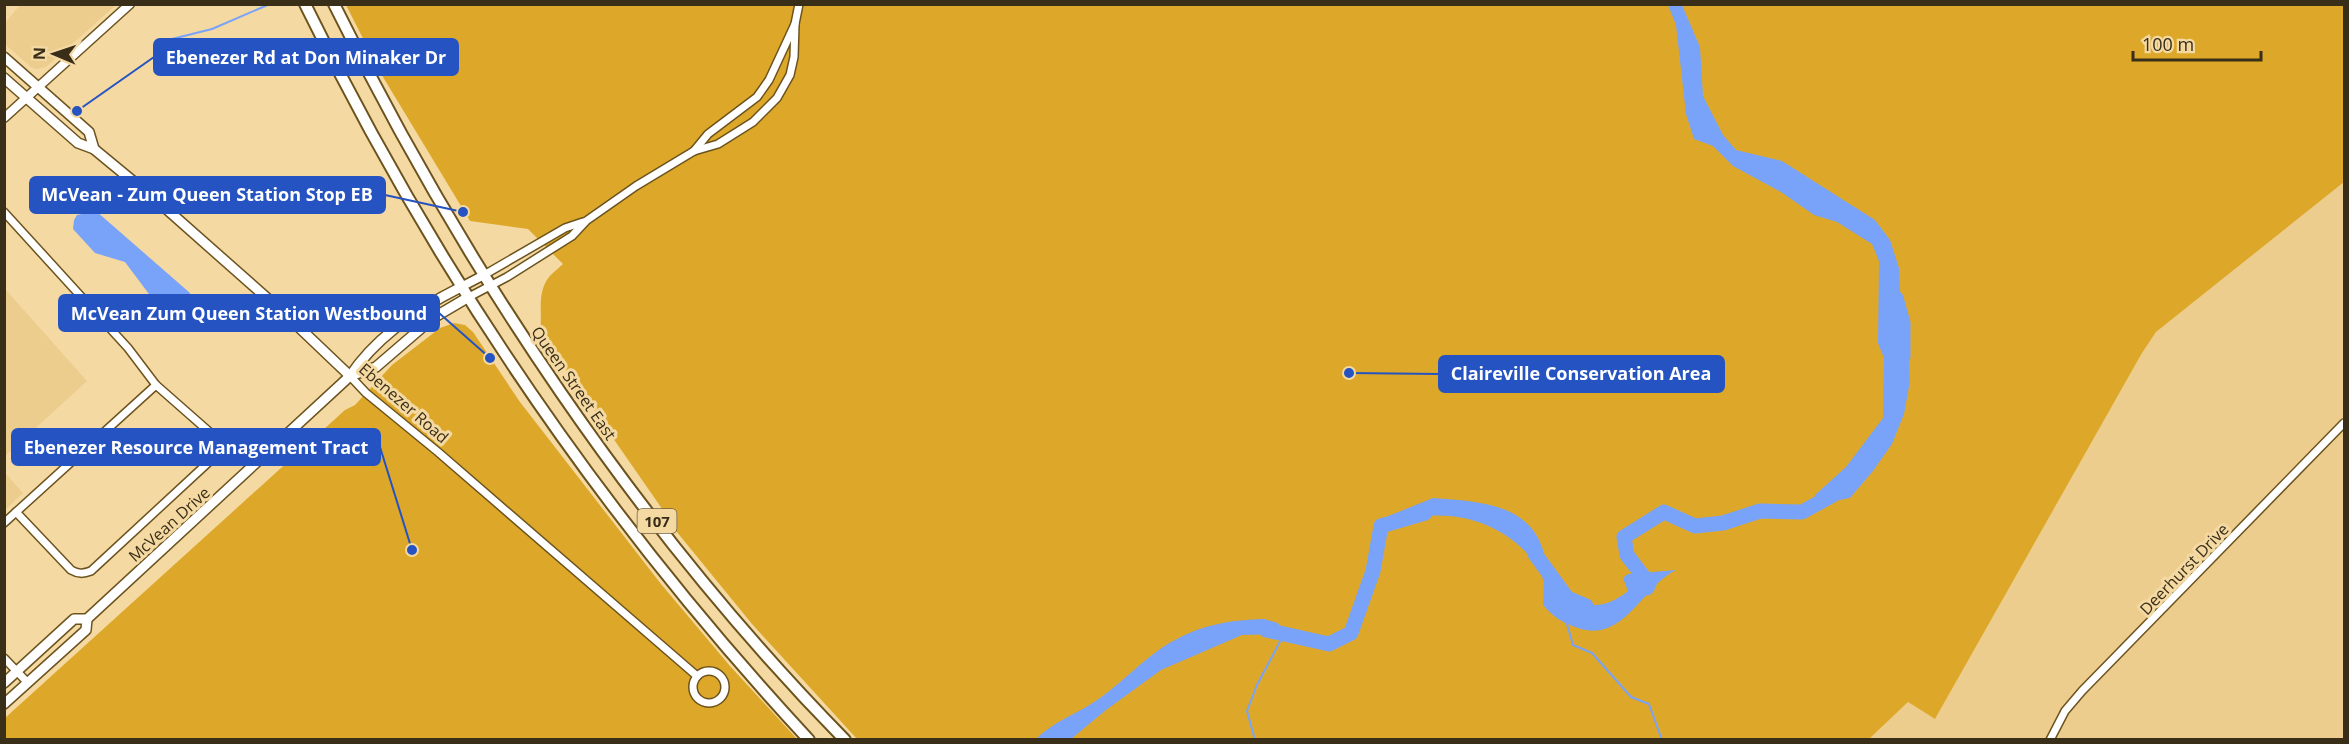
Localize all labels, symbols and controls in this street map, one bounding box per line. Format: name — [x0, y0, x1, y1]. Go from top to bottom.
north arrow — [24, 24, 84, 84]
scale bar — [2133, 24, 2260, 62]
text: 100 m — [2142, 32, 2194, 56]
callout: Ebenezer Rd at Don Minaker Dr — [154, 39, 458, 75]
text: Ebenezer Rd at Don Minaker Dr — [166, 45, 446, 69]
text: N — [28, 47, 50, 60]
callout: McVean - Zum Queen Station Stop EB — [30, 177, 385, 213]
text: McVean - Zum Queen Station Stop EB — [41, 182, 373, 206]
callout: McVean Zum Queen Station Westbound — [59, 295, 439, 331]
text: McVean Zum Queen Station Westbound — [71, 301, 427, 325]
street label: Queen Street East — [527, 322, 622, 444]
callout: Claireville Conservation Area — [1439, 356, 1724, 392]
street label: Ebenezer Road — [355, 358, 453, 448]
text: Claireville Conservation Area — [1451, 361, 1711, 385]
callout: Ebenezer Resource Management Tract — [12, 429, 380, 465]
text: Ebenezer Resource Management Tract — [24, 435, 368, 459]
street label: McVean Drive — [124, 481, 214, 567]
road number: 107 — [638, 509, 676, 533]
street label: Deerhurst Drive — [2135, 519, 2233, 619]

